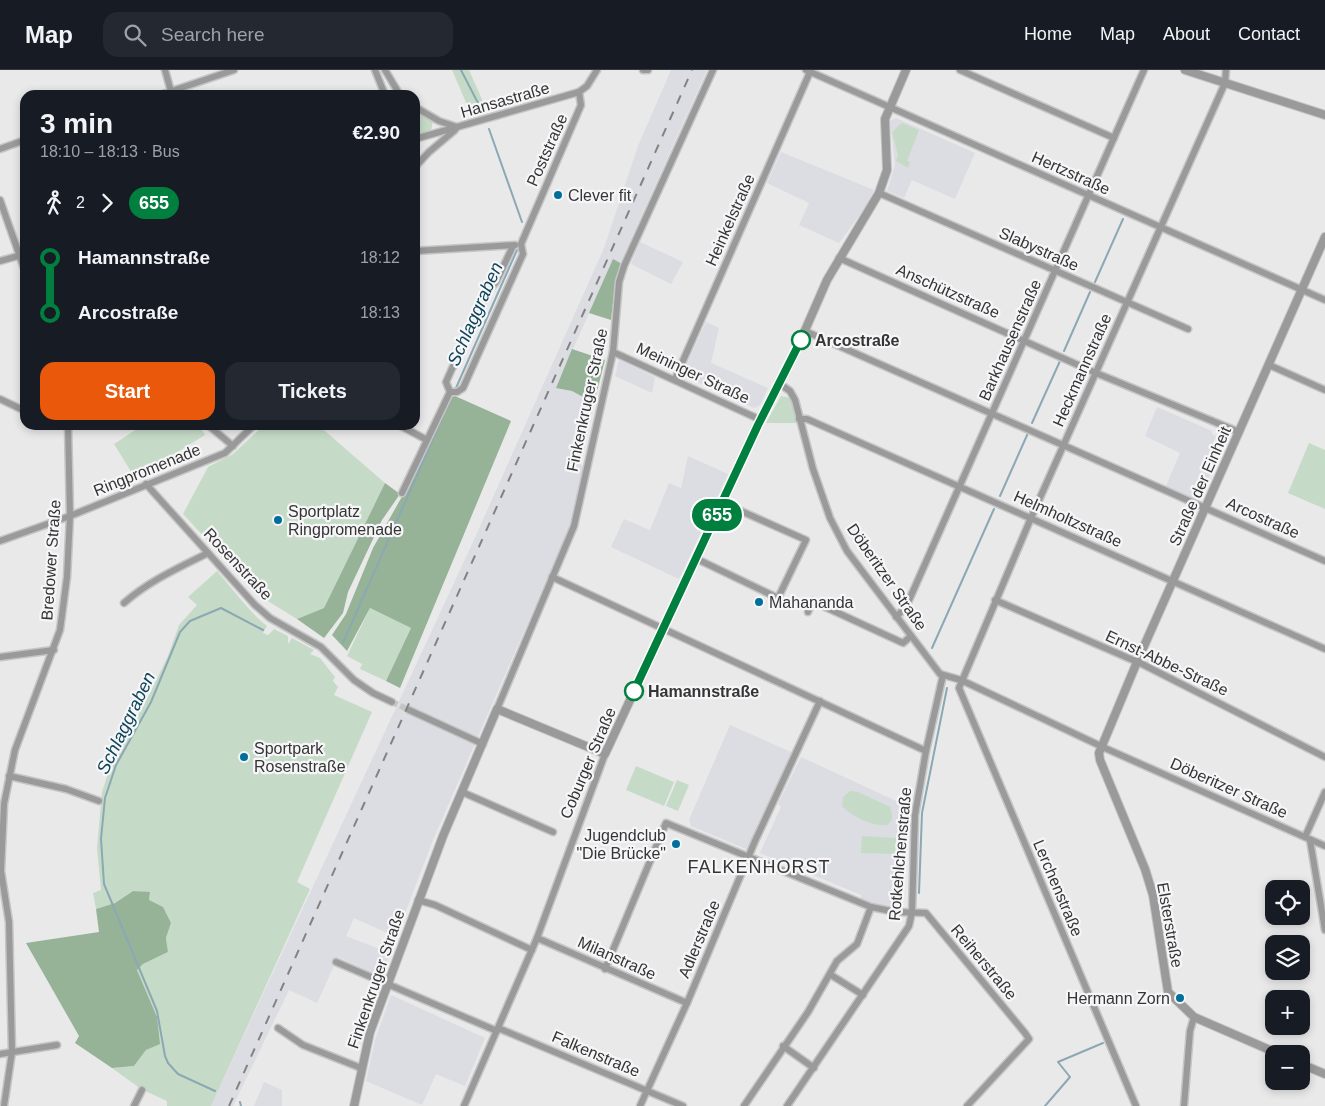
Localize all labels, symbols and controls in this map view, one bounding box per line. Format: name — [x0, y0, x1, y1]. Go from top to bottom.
search box — [103, 12, 453, 57]
text: Map — [25, 21, 73, 48]
icon: search — [121, 21, 149, 49]
text: Search here — [161, 24, 265, 45]
text: Home — [1024, 24, 1072, 44]
text: Map — [1100, 24, 1135, 44]
text: About — [1163, 24, 1210, 44]
text: Contact — [1238, 24, 1300, 44]
street label: Hansastraße — [459, 79, 551, 121]
text: 3 min — [40, 108, 113, 139]
street label: Poststraße — [524, 111, 571, 189]
text: €2.90 — [352, 122, 400, 143]
text: 18:10 – 18:13 · Bus — [40, 143, 180, 160]
street label: Hertzstraße — [1029, 148, 1113, 198]
street label: Heinkelstraße — [702, 171, 758, 269]
place label: Clever fit — [568, 187, 632, 204]
icon: walk — [40, 189, 68, 217]
icon: forward — [93, 189, 121, 217]
marker: Clever fit — [552, 189, 564, 201]
text: 655 — [139, 193, 169, 213]
text: 2 — [76, 194, 85, 211]
street label: Slabystraße — [997, 224, 1082, 274]
text: Hamannstraße — [78, 247, 210, 268]
text: 18:12 — [360, 249, 400, 266]
water label: Schlaggraben — [443, 259, 507, 369]
street label: Anschützstraße — [894, 261, 1002, 321]
street label: Barkhausenstraße — [976, 277, 1044, 403]
text: Arcostraße — [78, 302, 178, 323]
text: 18:13 — [360, 304, 400, 321]
street label: Heckmannstraße — [1049, 311, 1115, 429]
street label: Finkenkruger Straße — [564, 327, 610, 473]
marker: Arcostraße — [791, 330, 811, 350]
place label: Arcostraße — [815, 332, 900, 349]
street label: Meininger Straße — [634, 339, 752, 407]
button: Start — [40, 362, 215, 420]
button: Tickets — [225, 362, 400, 420]
street label: Straße der Einheit — [1166, 423, 1234, 548]
street label: Ringpromenade — [91, 441, 203, 499]
street label: Helmholtzstraße — [1011, 488, 1125, 550]
street label: Arcostraße — [1224, 494, 1302, 542]
street label: Bredower Straße — [38, 499, 64, 621]
line badge: 655 — [688, 499, 746, 531]
place label: Sportplatz Ringpromenade — [288, 503, 402, 538]
text: 655 — [702, 505, 732, 525]
marker: Sportplatz Ringpromenade — [272, 514, 284, 526]
street label: Döberitzer Straße — [844, 520, 930, 634]
street label: Rosenstraße — [201, 525, 276, 603]
place label: Mahananda — [769, 594, 854, 611]
marker: Mahananda — [753, 596, 765, 608]
street label: Ernst-Abbe-Straße — [1103, 627, 1231, 699]
water label: Schlaggraben — [93, 669, 159, 777]
marker: Hamannstraße — [624, 681, 644, 701]
place label: Hamannstraße — [648, 683, 759, 700]
street label: Coburger Straße — [557, 705, 619, 821]
place label: Sportpark Rosenstraße — [254, 740, 346, 775]
marker: Sportpark Rosenstraße — [238, 751, 250, 763]
street label: Döberitzer Straße — [1168, 755, 1290, 821]
street label: Rotkehlchenstraße — [886, 786, 914, 922]
place label: Jugendclub "Die Brücke" — [576, 827, 666, 862]
street label: Lerchenstraße — [1030, 837, 1086, 939]
marker: Jugendclub "Die Brücke" — [670, 838, 682, 850]
district label: FALKENHORST — [687, 857, 831, 877]
map controls — [1265, 880, 1310, 1090]
button: locate — [1265, 880, 1310, 925]
street label: Elsterstraße — [1154, 881, 1186, 969]
street label: Adlerstraße — [675, 898, 723, 980]
street label: Finkenkruger Straße — [344, 907, 408, 1051]
street label: Reiherstraße — [948, 921, 1020, 1003]
street label: Milanstraße — [575, 933, 659, 983]
button: layers — [1265, 935, 1310, 980]
place label: Hermann Zorn — [1067, 990, 1170, 1007]
button: + — [1265, 990, 1310, 1035]
marker: Hermann Zorn — [1174, 992, 1186, 1004]
street label: Falkenstraße — [550, 1028, 642, 1080]
button: − — [1265, 1045, 1310, 1090]

